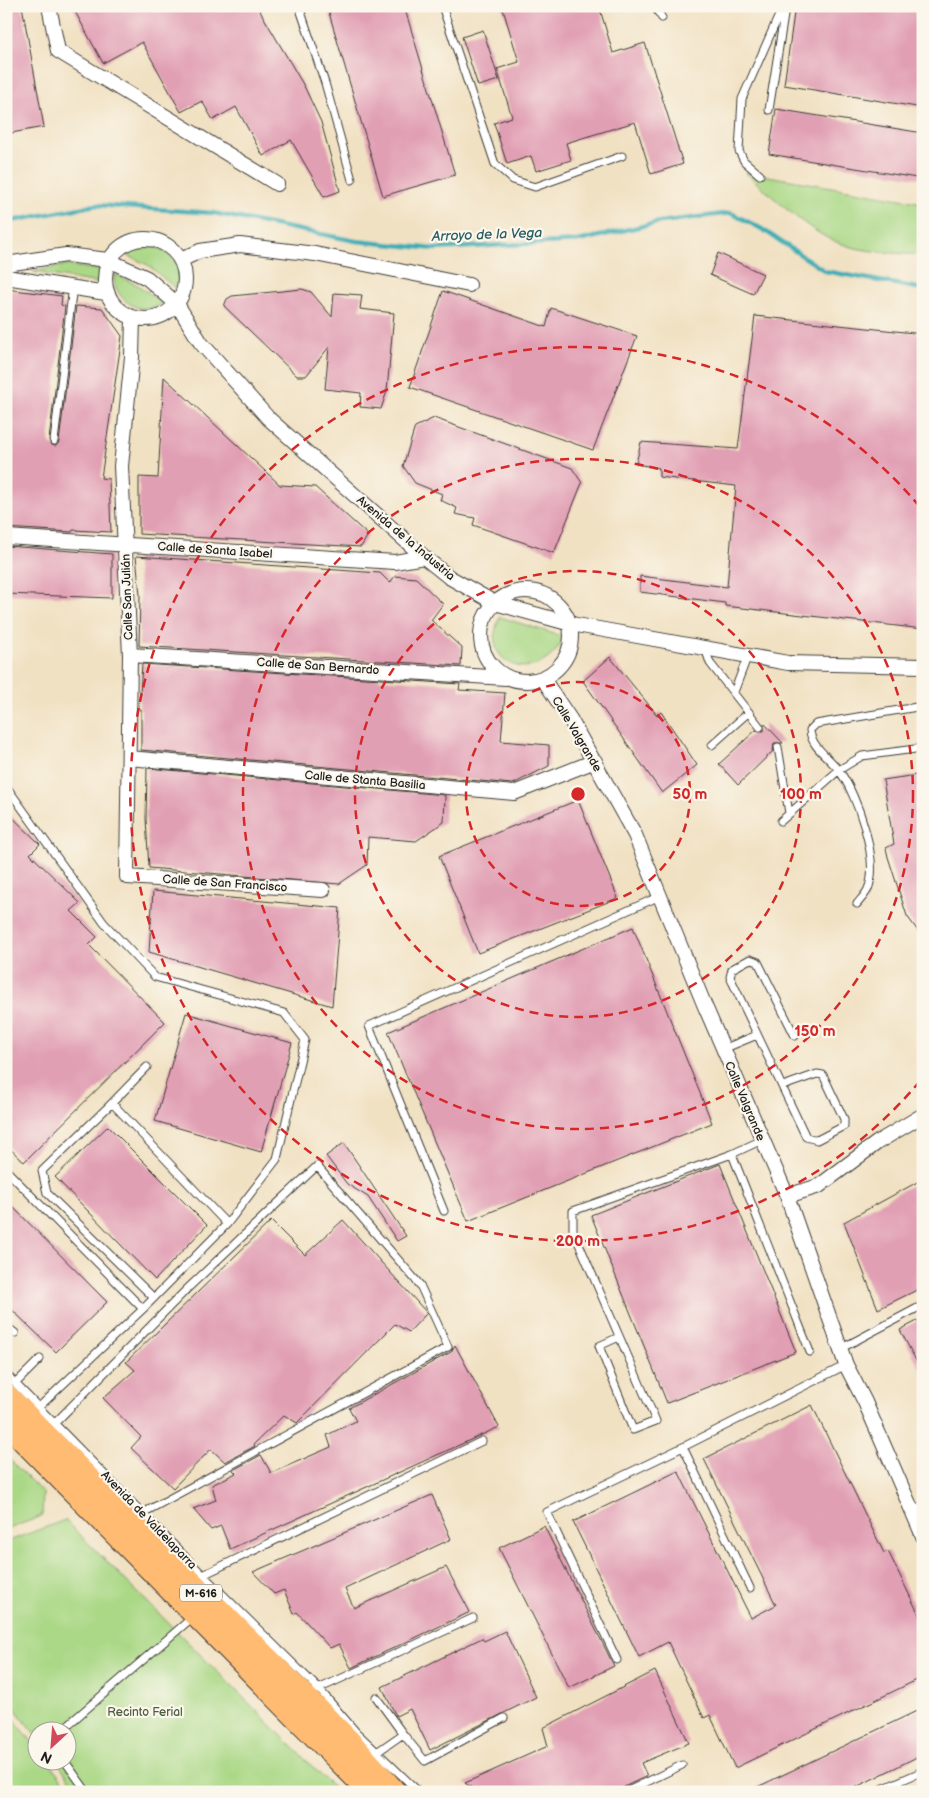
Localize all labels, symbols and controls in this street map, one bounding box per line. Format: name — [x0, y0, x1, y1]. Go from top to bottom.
water label: Arroyo de la Vega — [430, 224, 543, 245]
street label: Avenida de la Industria — [353, 493, 458, 584]
street label: Calle de Santa Isabel — [157, 539, 273, 562]
street label: Calle San Julián — [118, 553, 136, 640]
street label: Calle de San Bernardo — [256, 655, 380, 678]
street label: Calle Valgrande — [548, 694, 605, 775]
street label: Calle de Stanta Basilia — [304, 768, 426, 793]
centre of rings — [569, 785, 587, 803]
text: 50 m — [673, 785, 708, 804]
text: 100 m — [780, 785, 822, 804]
street label: Calle de San Francisco — [162, 872, 288, 895]
text: 150 m — [794, 1022, 836, 1041]
street label: Calle Valgrande — [721, 1059, 768, 1143]
text: 200 m — [556, 1232, 600, 1251]
street label: Avenida de Valdelaparra — [98, 1468, 200, 1573]
road number: M-616 — [180, 1585, 222, 1602]
park label: Recinto Ferial — [107, 1705, 183, 1720]
north arrow — [28, 1720, 78, 1770]
text: N — [38, 1747, 55, 1767]

